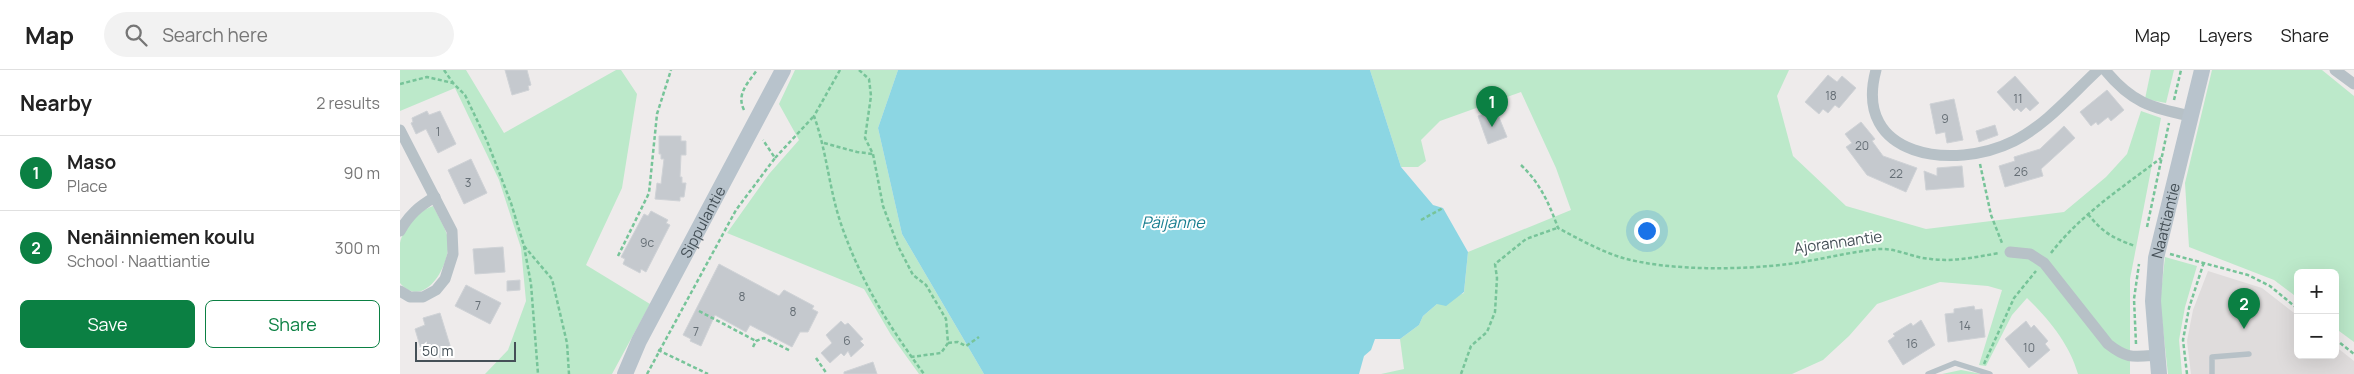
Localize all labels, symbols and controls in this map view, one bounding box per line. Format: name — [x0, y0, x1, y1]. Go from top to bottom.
search box — [104, 12, 454, 57]
text: Map — [25, 18, 74, 51]
icon: search — [122, 21, 150, 49]
text: Search here — [162, 22, 268, 48]
text: Map — [2135, 23, 2170, 47]
text: Layers — [2198, 23, 2252, 47]
text: Share — [2280, 23, 2329, 47]
pin: 1 — [1476, 86, 1508, 127]
house number: 18 — [1825, 87, 1837, 104]
text: Nearby — [20, 89, 92, 117]
house number: 11 — [2013, 90, 2023, 107]
text: 2 results — [316, 92, 380, 114]
house number: 9 — [1941, 110, 1949, 127]
house number: 1 — [436, 123, 440, 140]
house number: 20 — [1855, 137, 1869, 154]
text: Maso — [67, 149, 116, 175]
text: 1 — [32, 162, 40, 184]
text: 90 m — [344, 162, 380, 184]
house number: 26 — [2014, 163, 2028, 180]
house number: 22 — [1889, 165, 1903, 182]
house number: 3 — [465, 174, 471, 191]
text: Place — [67, 175, 107, 197]
street label: Naattiantie — [2146, 180, 2185, 260]
street label: Sippulantie — [675, 182, 730, 261]
water label: Päijänne — [1141, 211, 1206, 233]
your location — [1634, 218, 1660, 244]
text: Nenäinniemen koulu — [67, 224, 255, 250]
street label: Ajorannantie — [1793, 225, 1884, 259]
house number: 9c — [640, 234, 654, 251]
text: 2 — [31, 237, 41, 259]
text: 300 m — [335, 237, 380, 259]
text: School · Naattiantie — [67, 250, 210, 272]
map controls — [2294, 269, 2339, 359]
button: + — [2294, 269, 2339, 314]
house number: 8 — [739, 288, 746, 305]
pin: 2 — [2228, 288, 2260, 329]
house number: 7 — [475, 297, 481, 314]
button: Save — [20, 300, 195, 348]
button: Share — [205, 300, 380, 348]
house number: 8 — [790, 303, 797, 320]
button: − — [2294, 314, 2339, 359]
house number: 14 — [1959, 317, 1971, 334]
house number: 7 — [693, 323, 699, 340]
house number: 6 — [843, 332, 851, 349]
house number: 16 — [1906, 335, 1918, 352]
scale bar — [415, 339, 516, 362]
house number: 10 — [2023, 339, 2035, 356]
text: 50 m — [422, 341, 453, 360]

